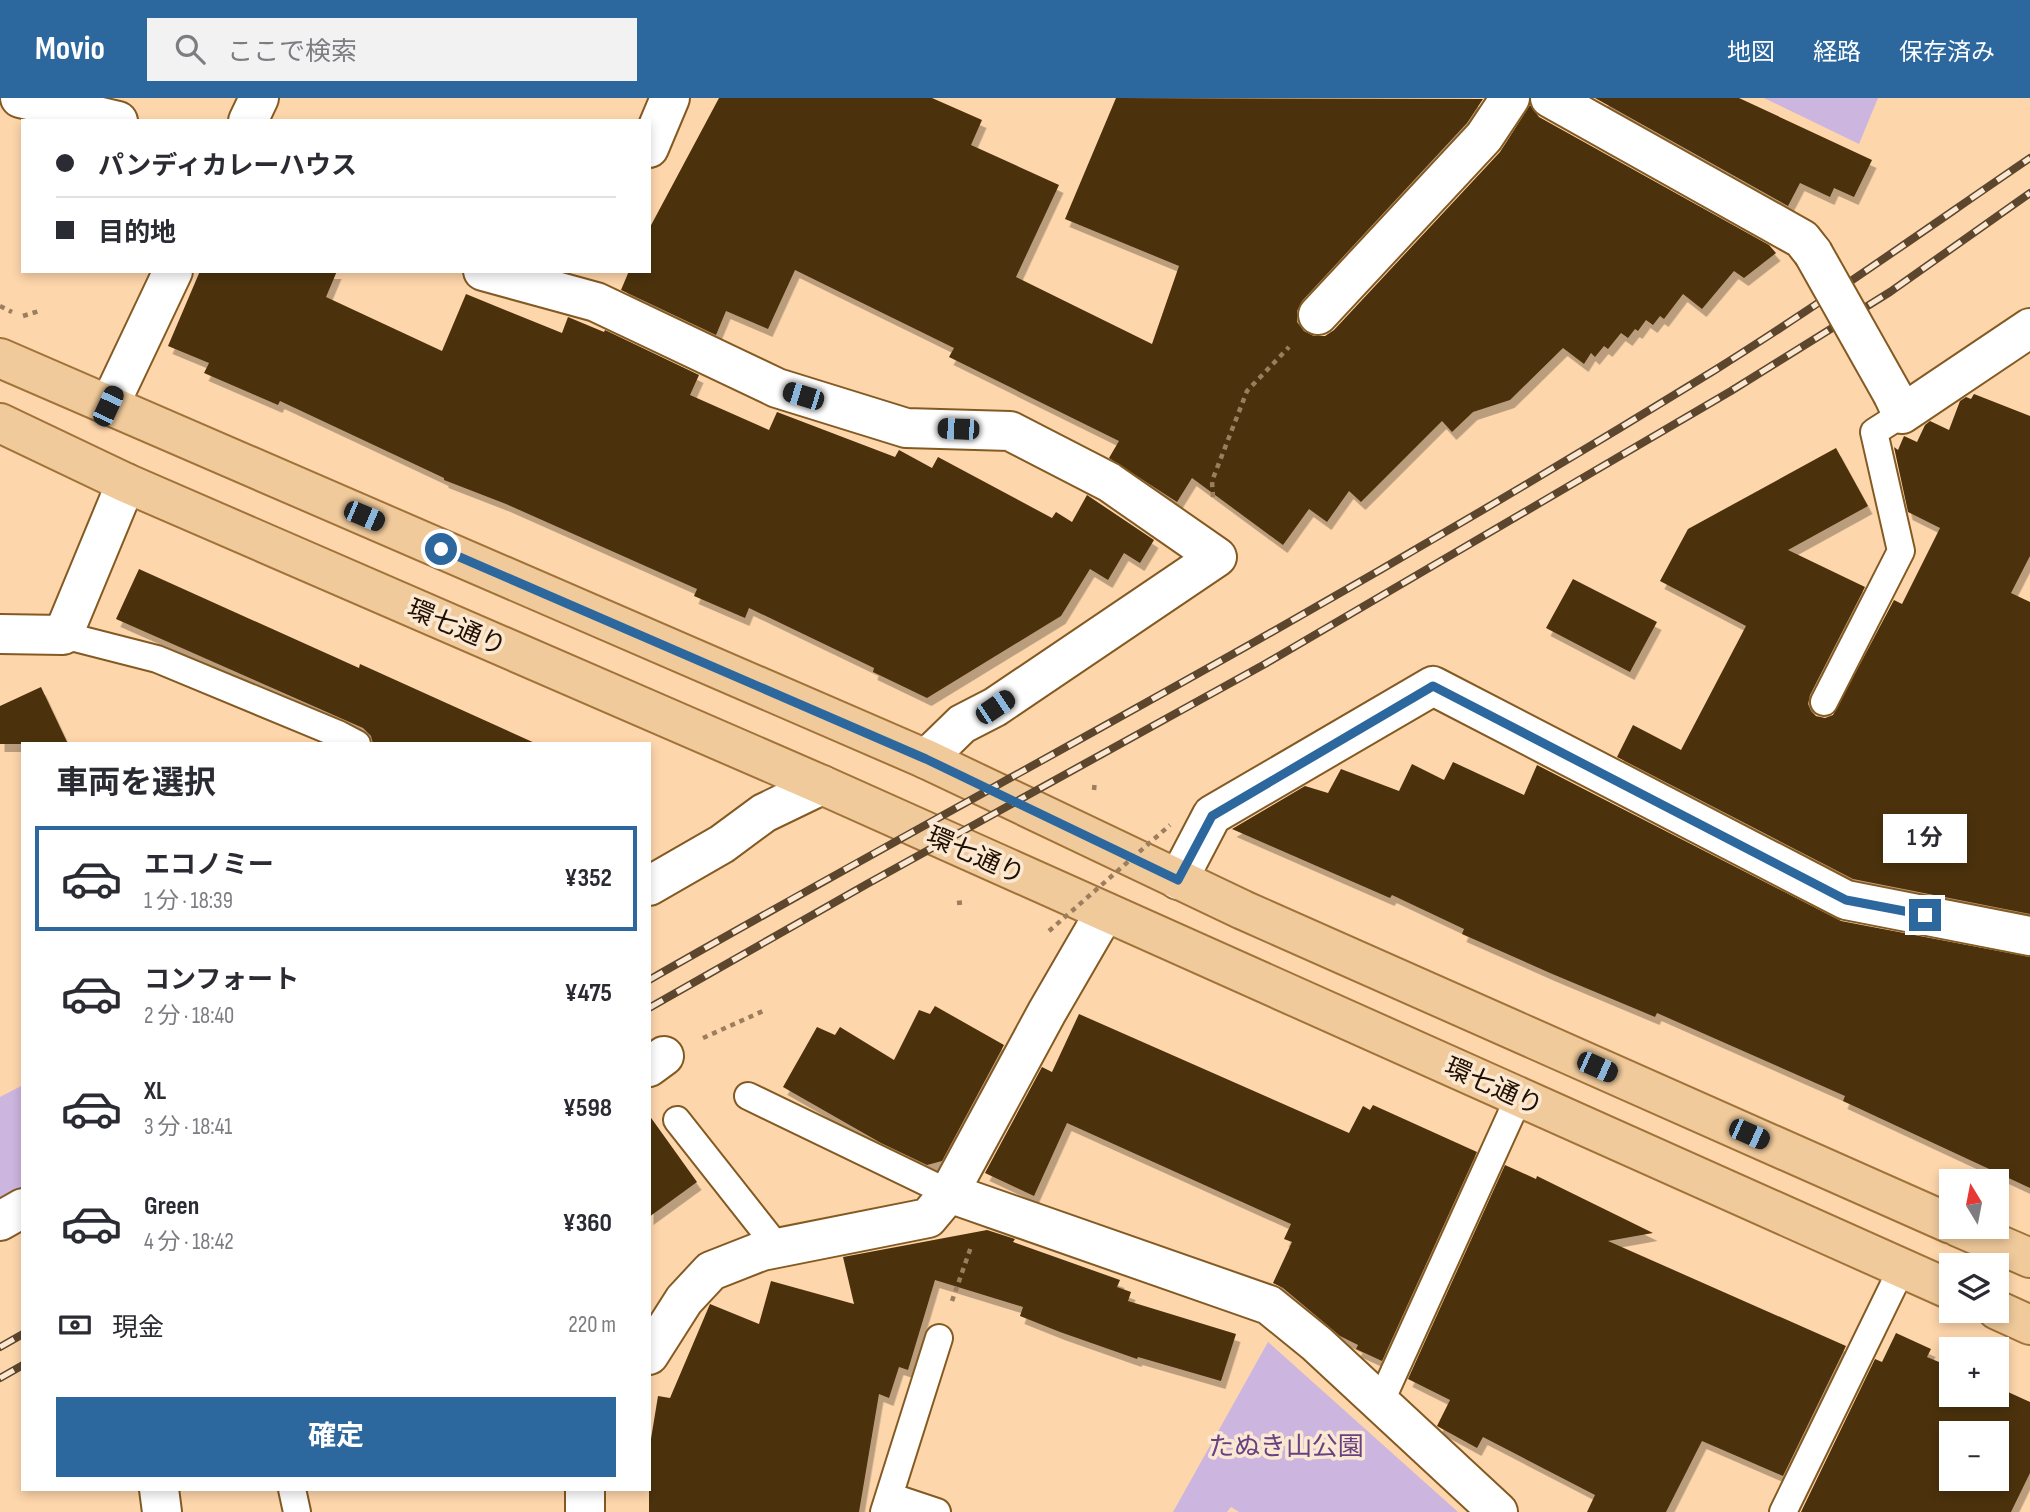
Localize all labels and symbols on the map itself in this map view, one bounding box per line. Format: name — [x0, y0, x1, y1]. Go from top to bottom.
car — [780, 380, 827, 412]
car — [90, 383, 127, 429]
car — [937, 418, 980, 440]
car — [341, 498, 388, 534]
route start — [425, 533, 457, 565]
street label: 環七通り — [402, 594, 510, 663]
car — [972, 687, 1019, 727]
callout: 1 分 — [1883, 814, 1967, 862]
street label: 環七通り — [922, 821, 1029, 892]
route end — [1909, 899, 1941, 931]
car — [1574, 1049, 1621, 1085]
street label: 環七通り — [1440, 1052, 1547, 1123]
car — [1726, 1116, 1773, 1152]
north arrow — [1939, 1169, 2009, 1239]
park label: たぬき山公園 — [1208, 1432, 1364, 1463]

